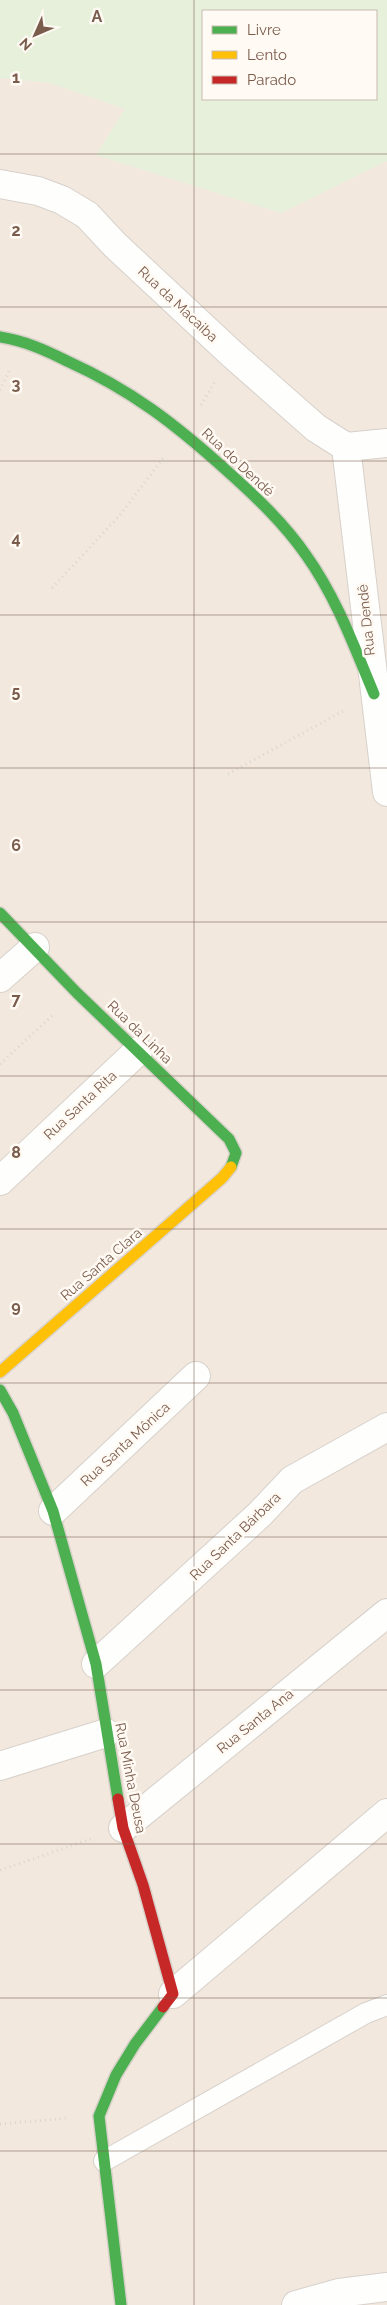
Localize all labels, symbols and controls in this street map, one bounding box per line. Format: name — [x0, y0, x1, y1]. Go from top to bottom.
text: A — [92, 7, 103, 26]
north arrow — [10, 10, 60, 60]
legend — [202, 10, 377, 100]
text: Livre — [247, 21, 281, 39]
text: N — [16, 35, 35, 54]
text: Lento — [247, 46, 287, 64]
text: 1 — [12, 68, 20, 87]
text: Parado — [247, 71, 296, 89]
text: 2 — [11, 221, 21, 240]
street label: Rua da Macaiba — [135, 263, 221, 345]
text: 3 — [12, 375, 21, 394]
street label: Rua do Dendé — [199, 425, 277, 499]
text: 4 — [11, 529, 21, 548]
street label: Rua Dendê — [354, 583, 378, 657]
text: 5 — [12, 682, 21, 701]
text: 6 — [11, 836, 21, 855]
text: 7 — [12, 990, 21, 1009]
street label: Rua da Linha — [104, 997, 176, 1067]
street label: Rua Santa Rita — [40, 1067, 120, 1143]
text: 8 — [11, 1143, 21, 1162]
street label: Rua Santa Clara — [57, 1224, 145, 1304]
text: 9 — [11, 1297, 21, 1316]
street label: Rua Santa Mônica — [77, 1399, 173, 1489]
street label: Rua Santa Bárbara — [187, 1489, 283, 1583]
street label: Rua Santa Ana — [214, 1685, 296, 1757]
street label: Rua Minha Deusa — [112, 1721, 150, 1835]

